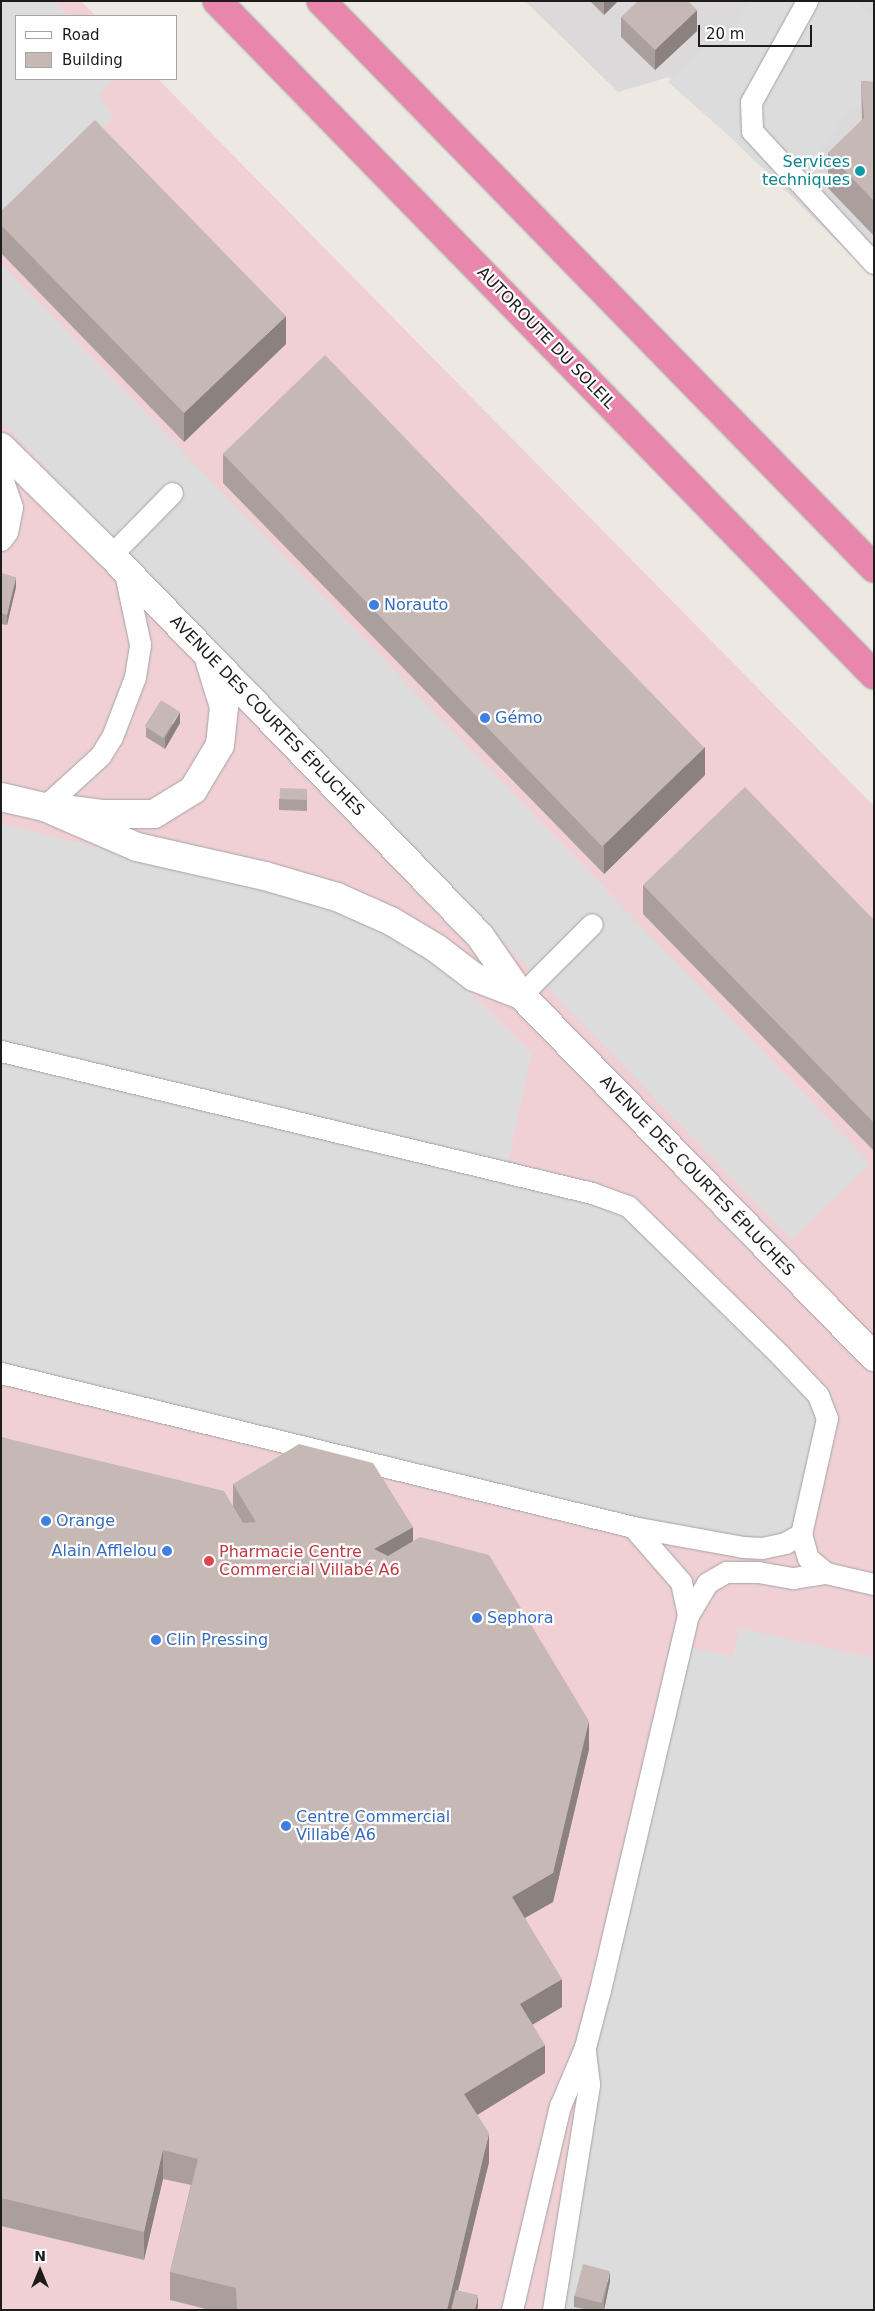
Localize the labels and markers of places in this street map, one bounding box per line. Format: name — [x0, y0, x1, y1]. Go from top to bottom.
place label: Services techniques — [762, 152, 850, 190]
marker: Services techniques — [854, 165, 866, 177]
place label: Norauto — [384, 595, 448, 615]
marker: Norauto — [368, 599, 380, 611]
place label: Gémo — [495, 708, 543, 728]
marker: Gémo — [479, 712, 491, 724]
place label: Orange — [56, 1511, 115, 1531]
marker: Orange — [40, 1515, 52, 1527]
place label: Alain Afflelou — [51, 1541, 157, 1561]
place label: Pharmacie Centre Commercial Villabé A6 — [219, 1542, 400, 1580]
marker: Alain Afflelou — [161, 1545, 173, 1557]
marker: Pharmacie Centre Commercial Villabé A6 — [203, 1555, 215, 1567]
place label: Sephora — [487, 1608, 553, 1628]
marker: Sephora — [471, 1612, 483, 1624]
place label: Clin Pressing — [166, 1630, 268, 1650]
marker: Clin Pressing — [150, 1634, 162, 1646]
place label: Centre Commercial Villabé A6 — [296, 1807, 450, 1845]
marker: Centre Commercial Villabé A6 — [280, 1820, 292, 1832]

